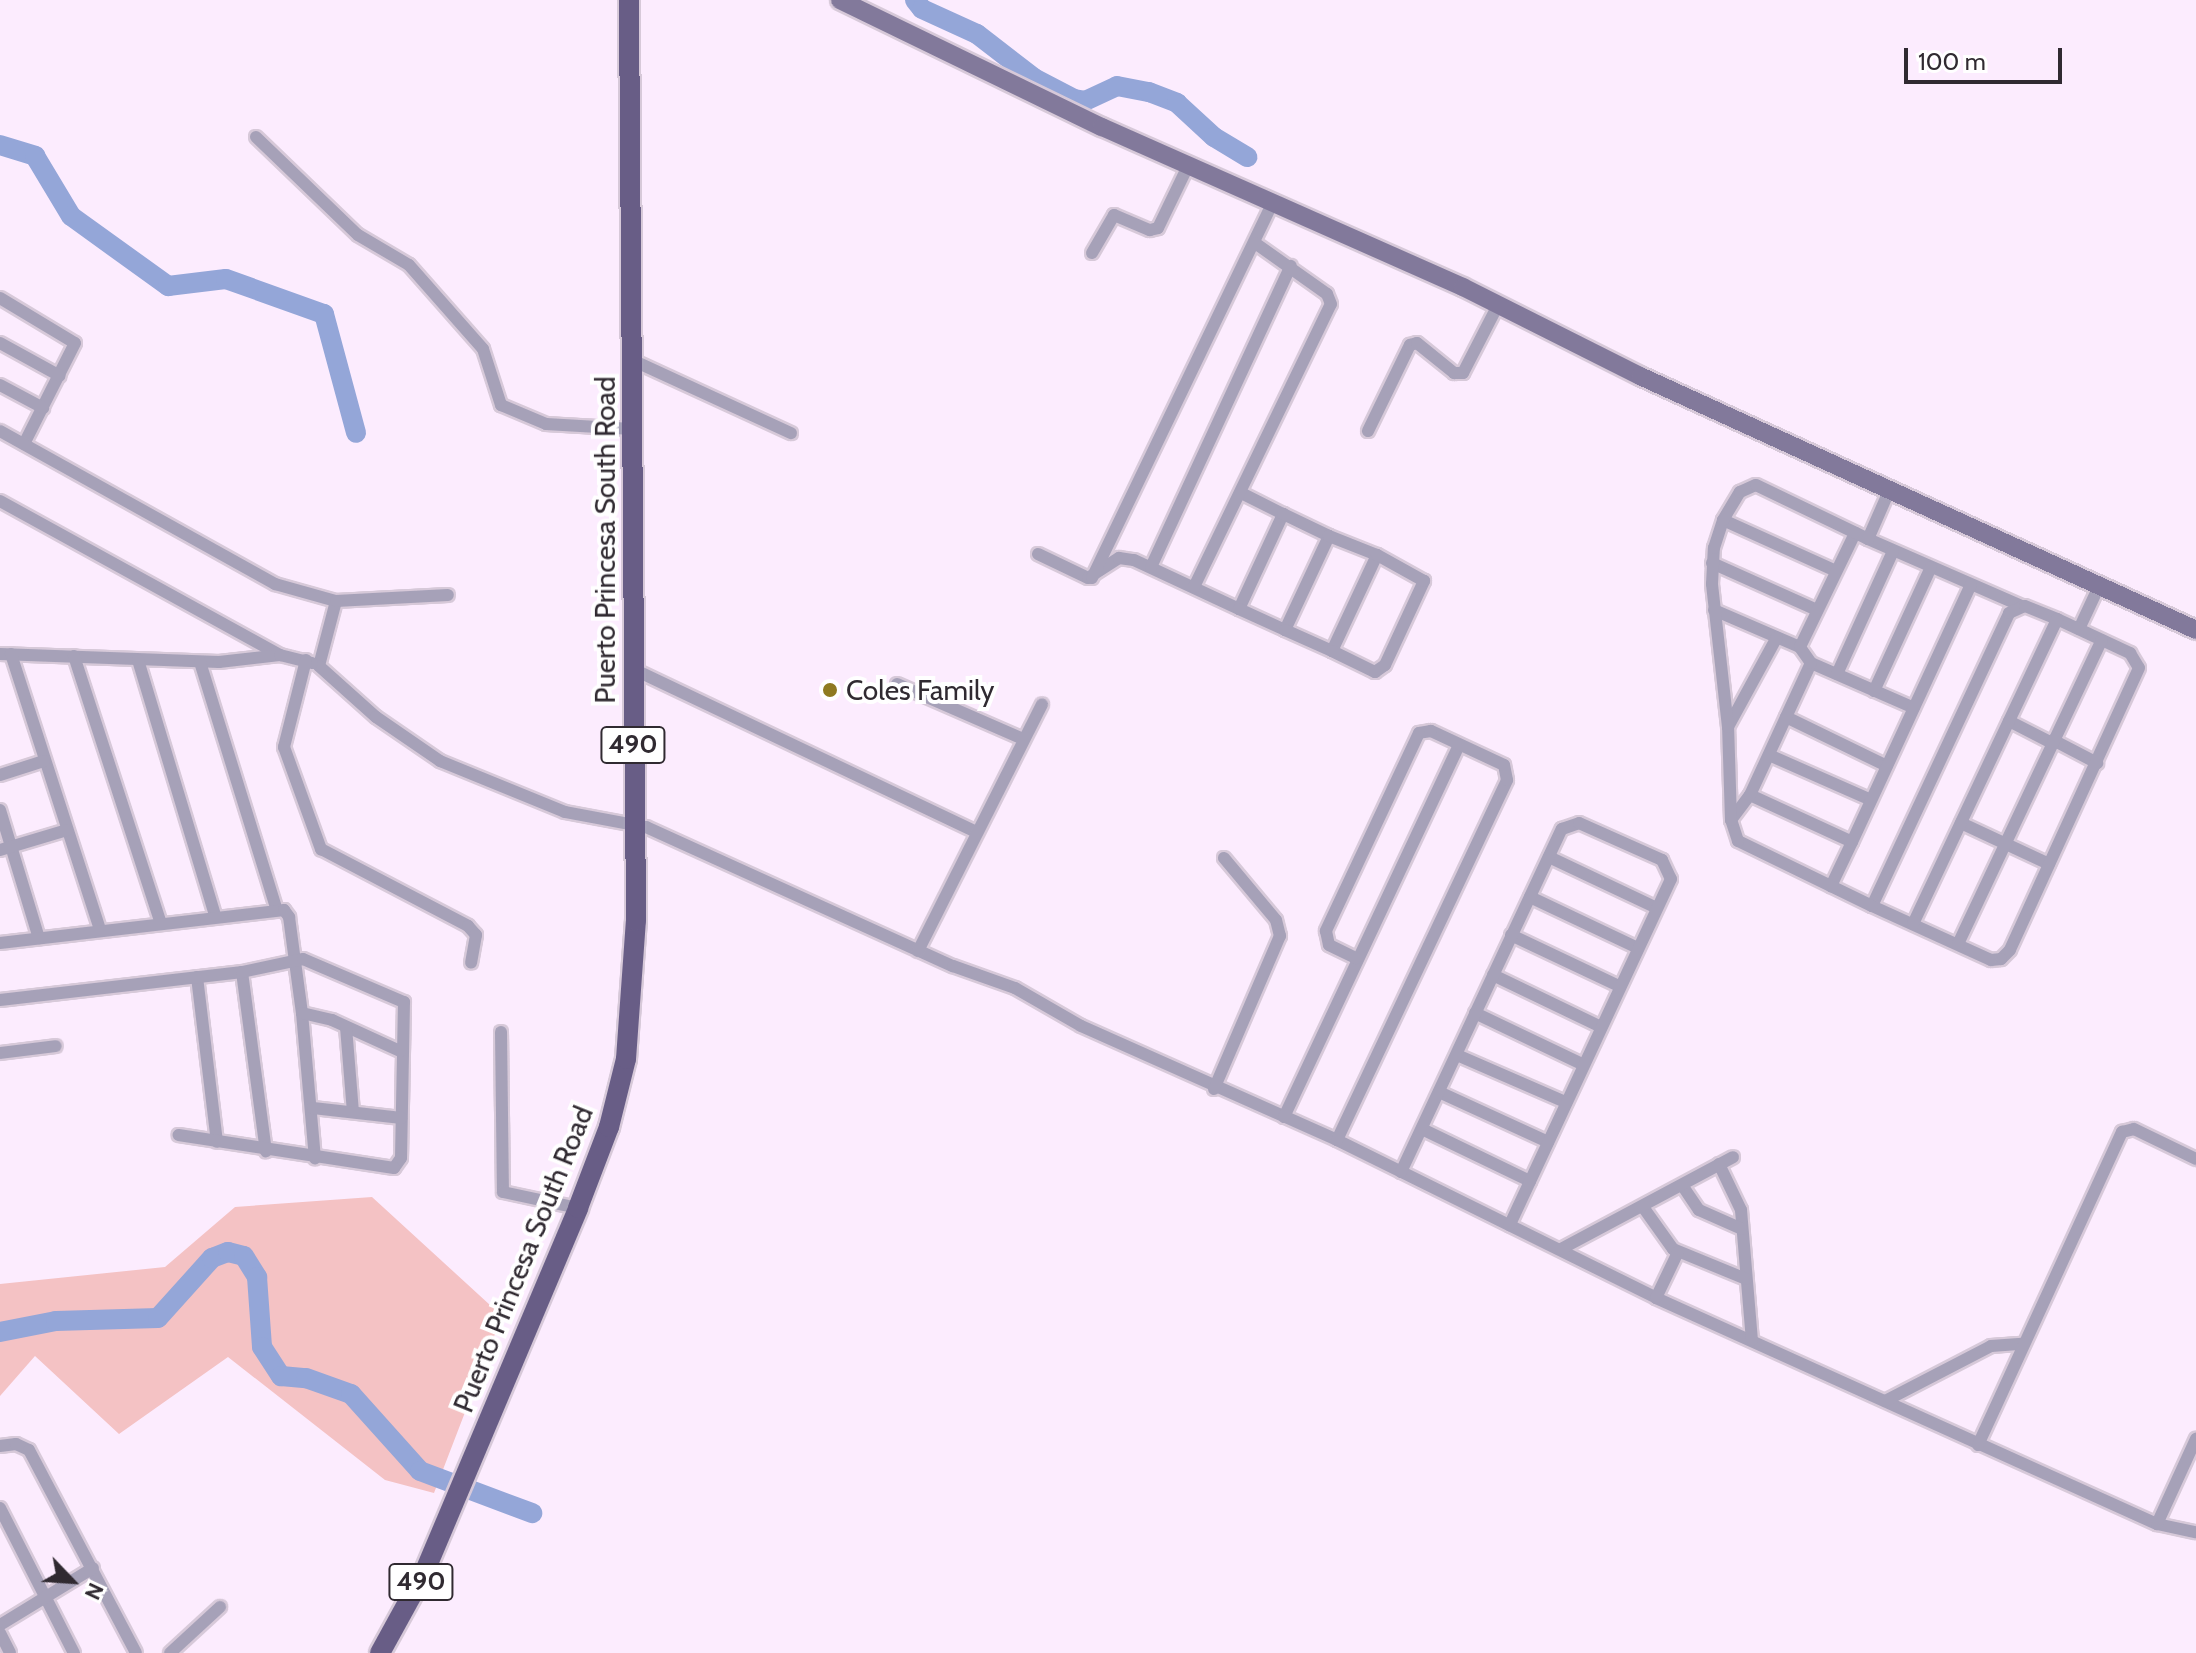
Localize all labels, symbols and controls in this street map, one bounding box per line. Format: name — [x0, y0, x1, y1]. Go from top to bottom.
scale bar — [1908, 32, 2066, 82]
text: 100 m — [1918, 47, 1986, 76]
street label: Puerto Princesa South Road — [588, 376, 622, 704]
place label: Coles Family — [846, 673, 994, 707]
marker: Coles Family — [821, 681, 839, 699]
road number: 490 — [599, 723, 667, 767]
street label: Puerto Princesa South Road — [446, 1101, 600, 1417]
north arrow — [32, 1541, 112, 1621]
road number: 490 — [387, 1560, 455, 1604]
text: N — [79, 1579, 110, 1604]

